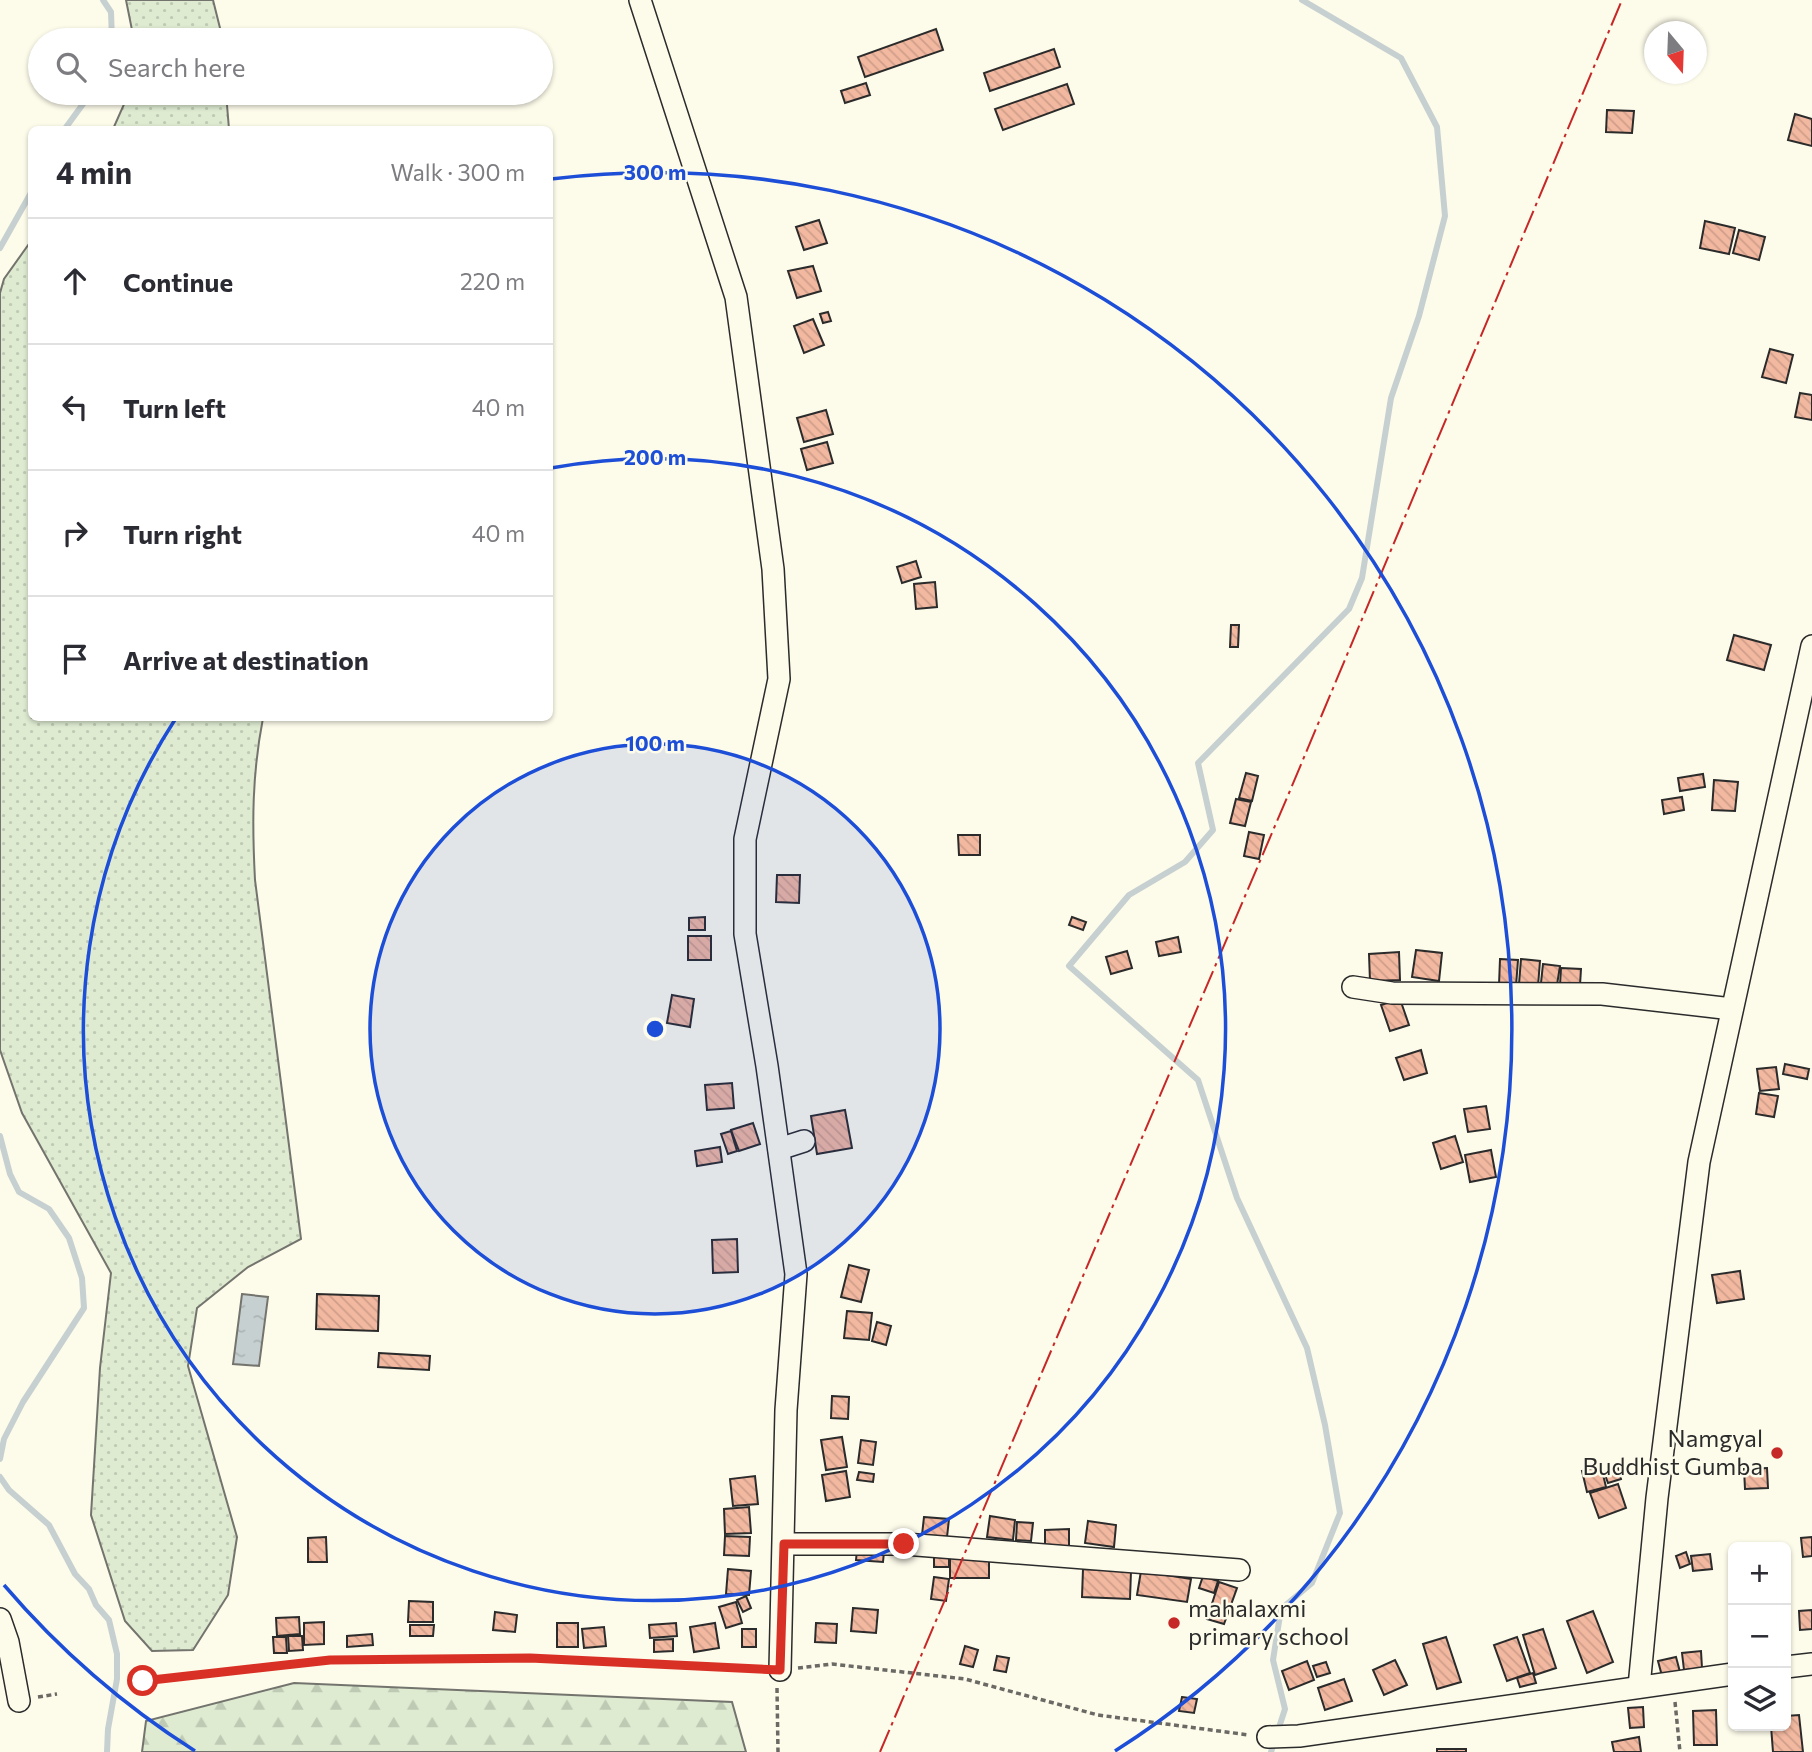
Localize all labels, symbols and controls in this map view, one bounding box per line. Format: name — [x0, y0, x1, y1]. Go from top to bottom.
north arrow — [1644, 21, 1707, 84]
search box — [28, 28, 553, 105]
icon: search — [52, 48, 90, 86]
text: Search here — [108, 51, 246, 82]
text: 4 min — [56, 153, 132, 190]
text: Walk · 300 m — [391, 158, 525, 186]
text: 300 m — [624, 159, 686, 184]
icon: ahead — [56, 262, 94, 300]
text: Continue — [123, 266, 233, 297]
text: 220 m — [460, 267, 525, 295]
icon: left — [56, 388, 94, 426]
text: Turn left — [123, 392, 226, 423]
text: 40 m — [472, 393, 525, 421]
text: 200 m — [624, 444, 686, 469]
icon: right — [56, 514, 94, 552]
text: Turn right — [123, 518, 242, 549]
text: 40 m — [472, 519, 525, 547]
icon: arrive — [56, 640, 94, 678]
text: Arrive at destination — [123, 644, 369, 675]
text: 100 m — [625, 730, 685, 755]
centre of rings — [643, 1017, 667, 1041]
place label: Namgyal Buddhist Gumba — [1582, 1423, 1763, 1480]
marker: Namgyal Buddhist Gumba — [1769, 1445, 1785, 1461]
route end — [888, 1528, 919, 1559]
map controls — [1728, 1542, 1791, 1731]
button: + — [1728, 1542, 1791, 1605]
place label: mahalaxmi primary school — [1188, 1593, 1349, 1650]
button: − — [1728, 1605, 1791, 1668]
marker: mahalaxmi primary school — [1166, 1615, 1182, 1631]
route start — [127, 1665, 158, 1696]
button: layers — [1728, 1668, 1791, 1731]

